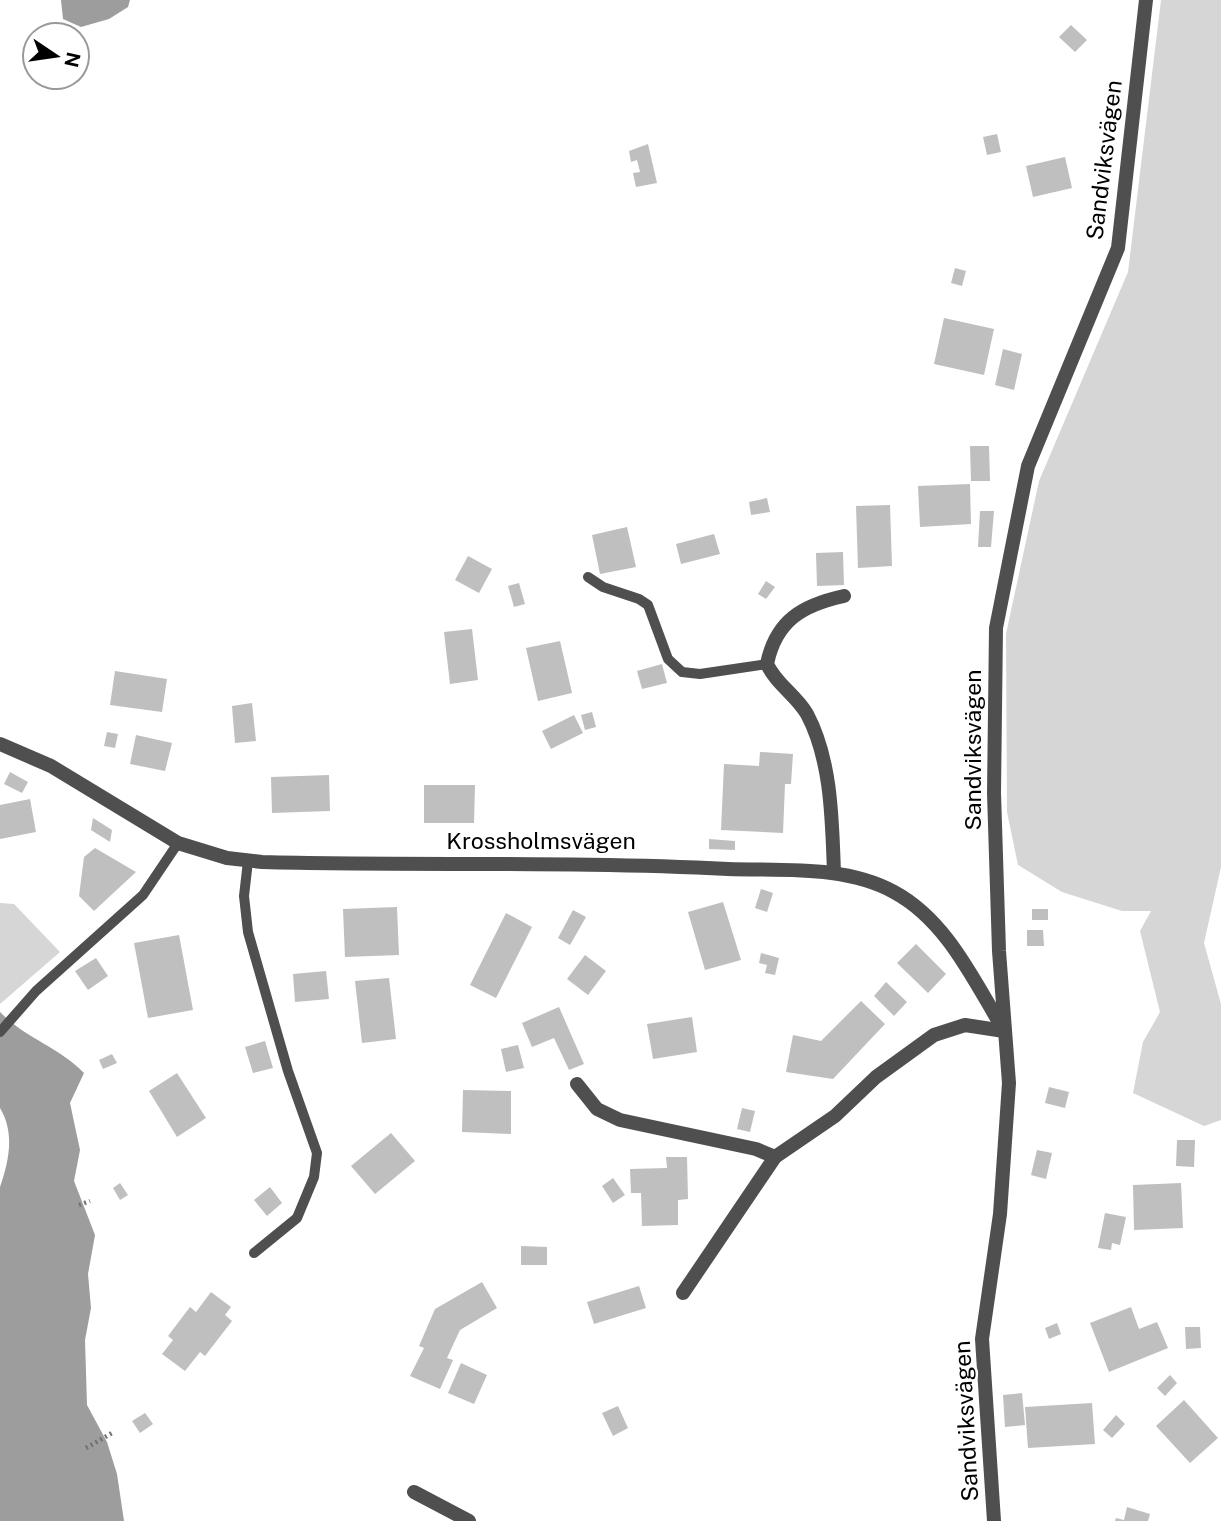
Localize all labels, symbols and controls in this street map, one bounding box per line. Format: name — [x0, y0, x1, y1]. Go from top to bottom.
north arrow — [21, 21, 91, 91]
text: N — [60, 50, 85, 70]
street label: Sandviksvägen — [1080, 78, 1127, 241]
street label: Sandviksvägen — [959, 669, 986, 831]
street label: Krossholmsvägen — [446, 827, 636, 854]
street label: Sandviksvägen — [948, 1340, 983, 1502]

